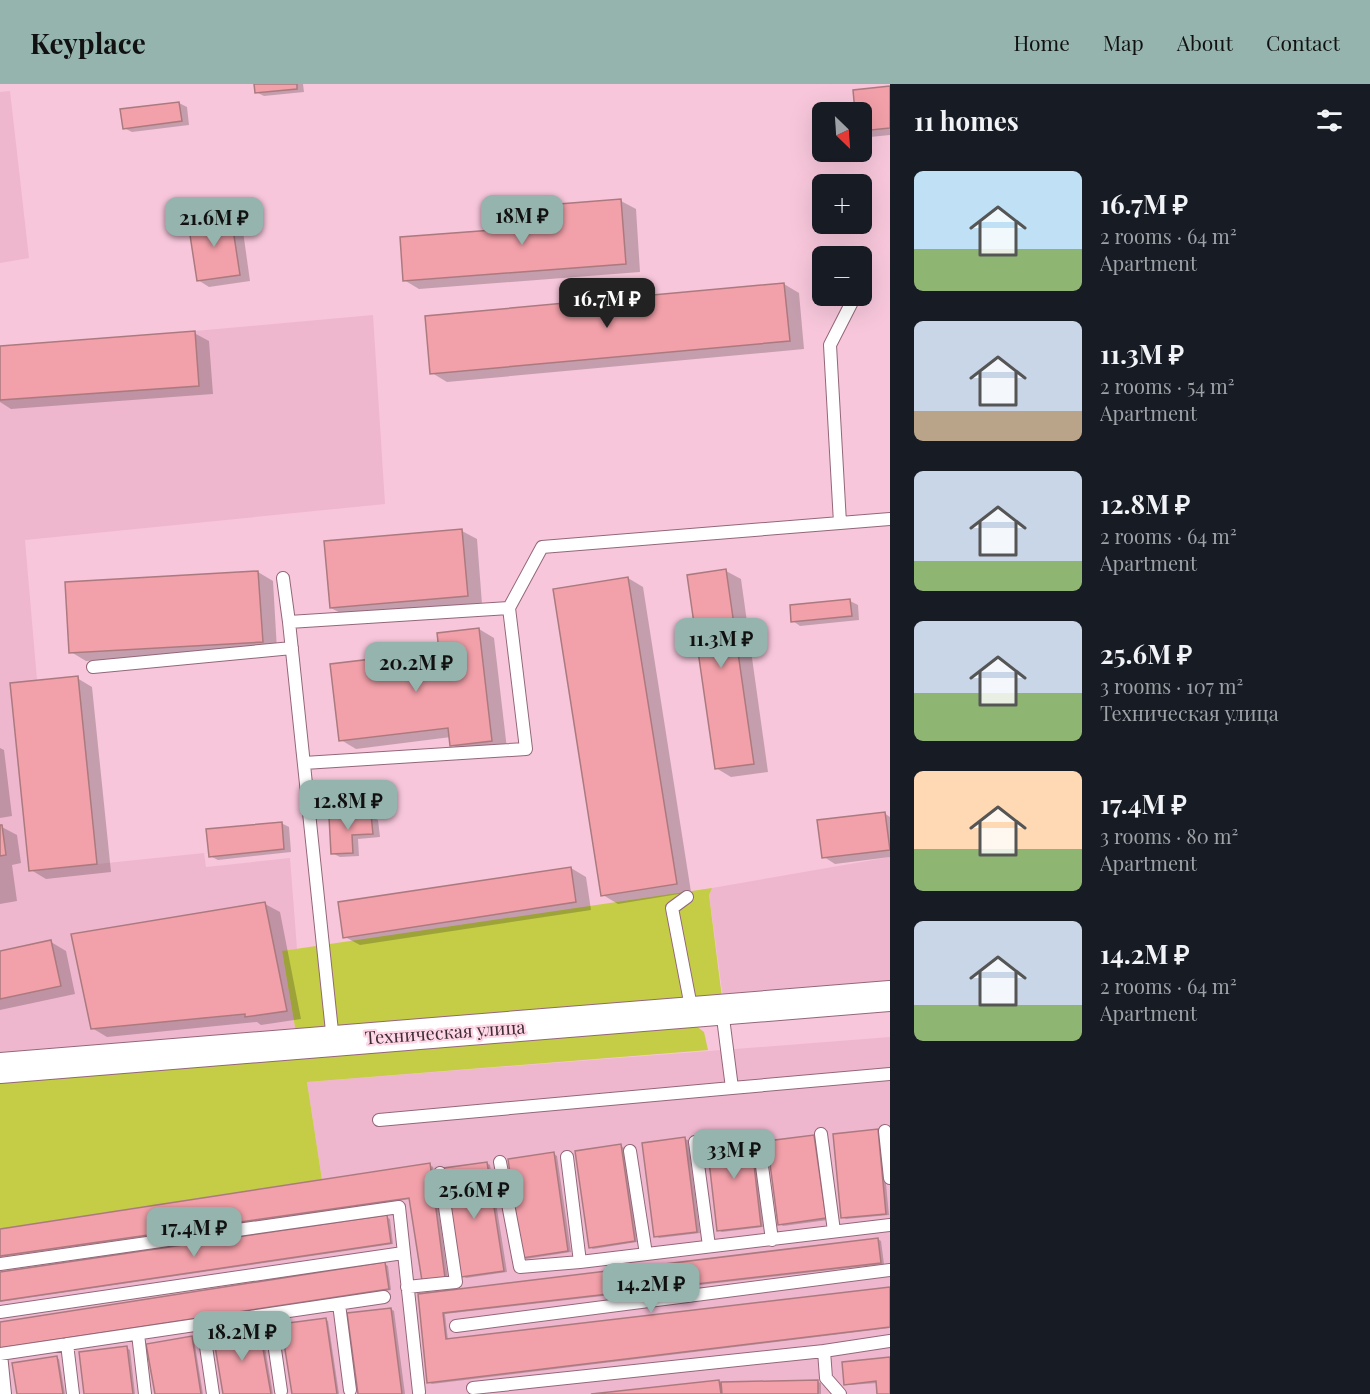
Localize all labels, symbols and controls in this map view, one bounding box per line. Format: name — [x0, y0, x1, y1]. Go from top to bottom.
text: Keyplace — [30, 24, 146, 61]
text: Home — [1014, 28, 1070, 56]
text: Map — [1103, 28, 1144, 56]
text: About — [1177, 28, 1233, 56]
text: Contact — [1266, 28, 1340, 56]
north arrow — [812, 102, 872, 162]
map controls — [812, 102, 872, 306]
text: 11 homes — [914, 103, 1019, 138]
icon: filters — [1313, 104, 1346, 137]
button: + — [812, 174, 872, 234]
text: 16.7M ₽ — [1100, 186, 1188, 221]
pin: 18M ₽ — [480, 195, 564, 246]
icon: home — [962, 195, 1034, 267]
pin: 21.6M ₽ — [159, 197, 269, 248]
text: 18M ₽ — [495, 201, 549, 228]
text: 21.6M ₽ — [179, 203, 249, 230]
text: 2 rooms · 64 m² — [1100, 222, 1237, 249]
button: − — [812, 246, 872, 306]
text: Apartment — [1100, 249, 1197, 276]
pin: 16.7M ₽ — [552, 278, 662, 329]
text: 16.7M ₽ — [573, 284, 641, 311]
text: 11.3M ₽ — [1100, 336, 1184, 371]
icon: home — [962, 345, 1034, 417]
text: 2 rooms · 54 m² — [1100, 372, 1235, 399]
text: Apartment — [1100, 399, 1197, 426]
text: 12.8M ₽ — [1100, 486, 1190, 521]
icon: home — [962, 495, 1034, 567]
text: 2 rooms · 64 m² — [1100, 522, 1237, 549]
text: Apartment — [1100, 549, 1197, 576]
pin: 11.3M ₽ — [666, 618, 776, 669]
text: 11.3M ₽ — [689, 624, 753, 651]
text: 25.6M ₽ — [1100, 636, 1192, 671]
pin: 20.2M ₽ — [361, 642, 471, 693]
icon: home — [962, 645, 1034, 717]
text: 20.2M ₽ — [379, 648, 453, 675]
text: 3 rooms · 107 m² — [1100, 672, 1243, 699]
text: Техническая улица — [1100, 699, 1279, 726]
pin: 12.8M ₽ — [293, 780, 403, 831]
text: 12.8M ₽ — [313, 786, 383, 813]
text: 17.4M ₽ — [1100, 786, 1187, 821]
icon: home — [962, 795, 1034, 867]
text: 3 rooms · 80 m² — [1100, 822, 1238, 849]
text: Apartment — [1100, 849, 1197, 876]
text: 14.2M ₽ — [1100, 936, 1190, 971]
icon: home — [962, 945, 1034, 1017]
text: 2 rooms · 64 m² — [1100, 972, 1237, 999]
text: Apartment — [1100, 999, 1197, 1026]
street label: Техническая улица — [364, 1014, 526, 1050]
pin: 33M ₽ — [692, 1129, 776, 1180]
text: 33M ₽ — [707, 1135, 761, 1162]
pin: 25.6M ₽ — [419, 1169, 529, 1220]
text: 25.6M ₽ — [438, 1175, 510, 1202]
pin: 17.4M ₽ — [139, 1207, 249, 1258]
text: 17.4M ₽ — [161, 1213, 227, 1240]
pin: 14.2M ₽ — [596, 1263, 706, 1314]
text: 14.2M ₽ — [617, 1269, 685, 1296]
pin: 18.2M ₽ — [187, 1311, 297, 1362]
text: 18.2M ₽ — [207, 1317, 277, 1344]

